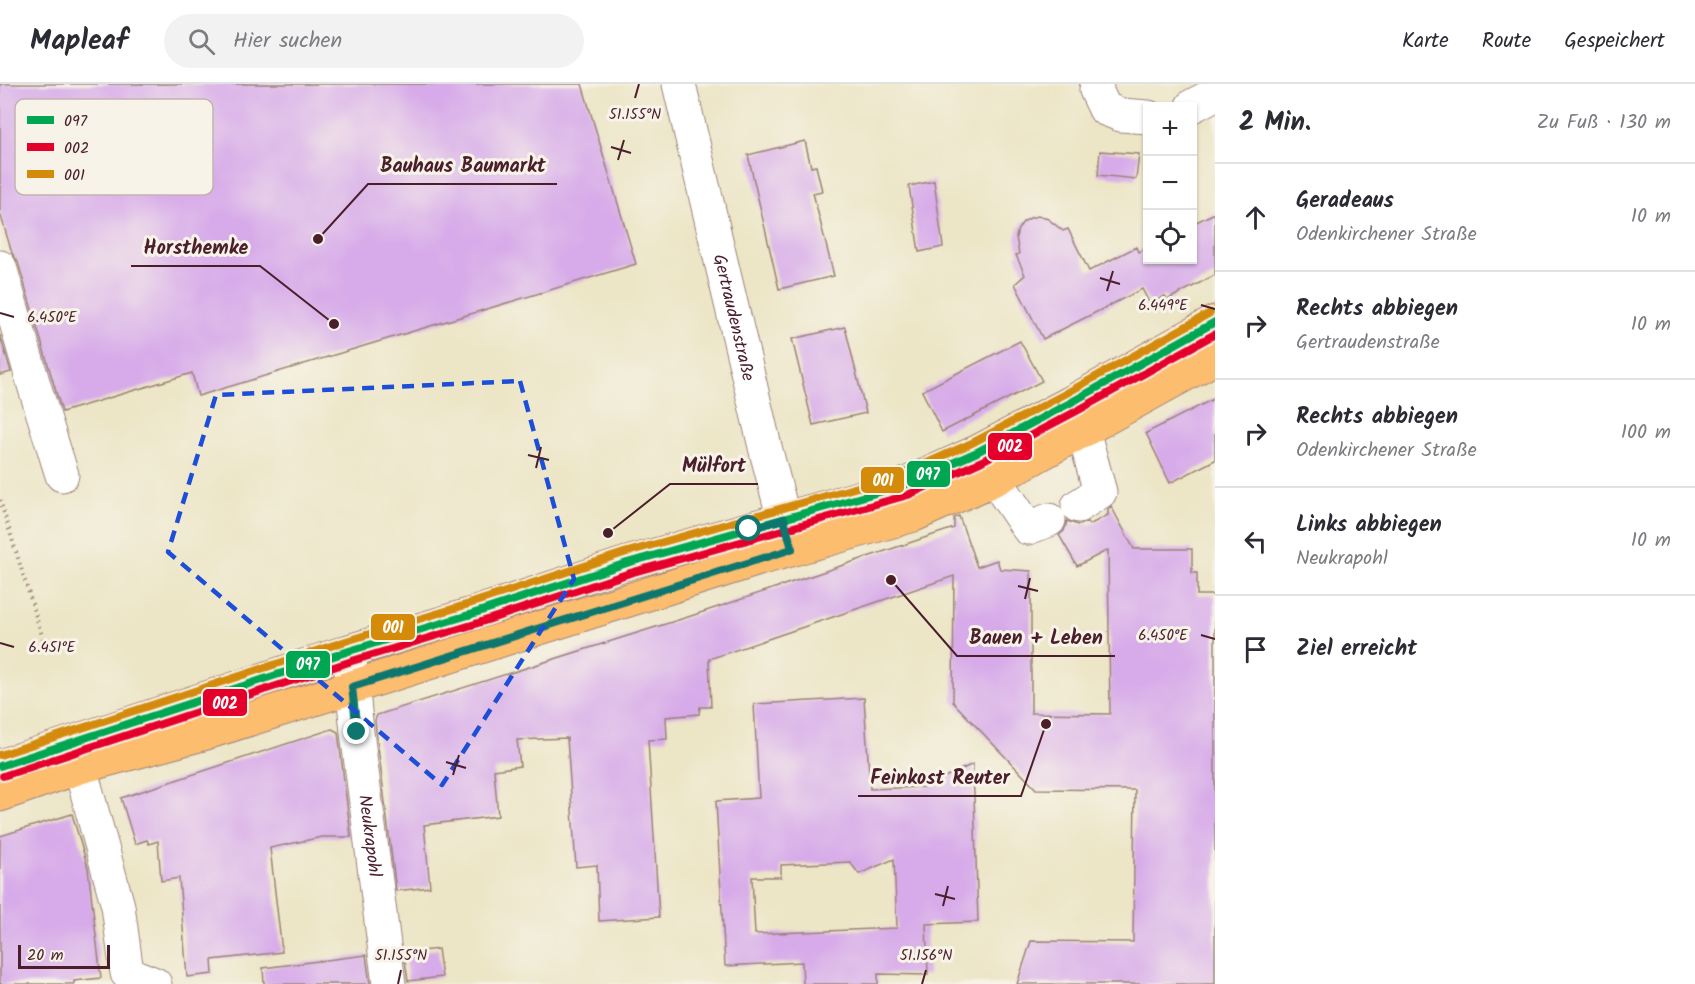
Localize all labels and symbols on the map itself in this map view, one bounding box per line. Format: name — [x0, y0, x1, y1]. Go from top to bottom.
legend — [15, 99, 213, 195]
text: 51.155°N — [609, 103, 661, 127]
text: 097 — [64, 109, 88, 134]
text: 002 — [64, 136, 89, 161]
callout: Bauhaus Baumarkt — [368, 146, 557, 184]
text: Bauhaus Baumarkt — [380, 151, 547, 183]
text: 001 — [64, 163, 85, 188]
callout: Horsthemke — [131, 228, 260, 266]
text: Horsthemke — [144, 233, 249, 265]
street label: Gertraudenstraße — [704, 252, 762, 384]
text: 6.449°E — [1138, 294, 1189, 318]
text: 6.450°E — [27, 306, 78, 330]
line badge: 002 — [987, 432, 1033, 461]
text: 002 — [997, 435, 1023, 460]
callout: Mülfort — [670, 446, 758, 484]
text: Mülfort — [682, 451, 747, 483]
line badge: 097 — [906, 460, 951, 488]
text: 097 — [916, 463, 940, 488]
line badge: 001 — [860, 466, 905, 494]
text: 001 — [872, 469, 894, 494]
route start — [735, 515, 761, 541]
line badge: 001 — [370, 613, 416, 641]
text: 001 — [382, 616, 404, 641]
callout: Bauen + Leben — [957, 618, 1115, 656]
text: Bauen + Leben — [969, 623, 1103, 655]
text: 6.450°E — [1138, 624, 1189, 648]
text: 6.451°E — [29, 636, 77, 660]
line badge: 097 — [285, 650, 331, 679]
text: 097 — [296, 653, 320, 678]
line badge: 002 — [202, 688, 248, 717]
text: 002 — [212, 692, 238, 717]
route end — [343, 718, 369, 744]
callout: Feinkost Reuter — [858, 758, 1021, 796]
text: Feinkost Reuter — [870, 763, 1010, 795]
street label: Neukrapohl — [349, 793, 388, 879]
scale bar — [18, 942, 110, 970]
text: 51.155°N — [375, 944, 427, 968]
text: 51.156°N — [900, 944, 952, 968]

